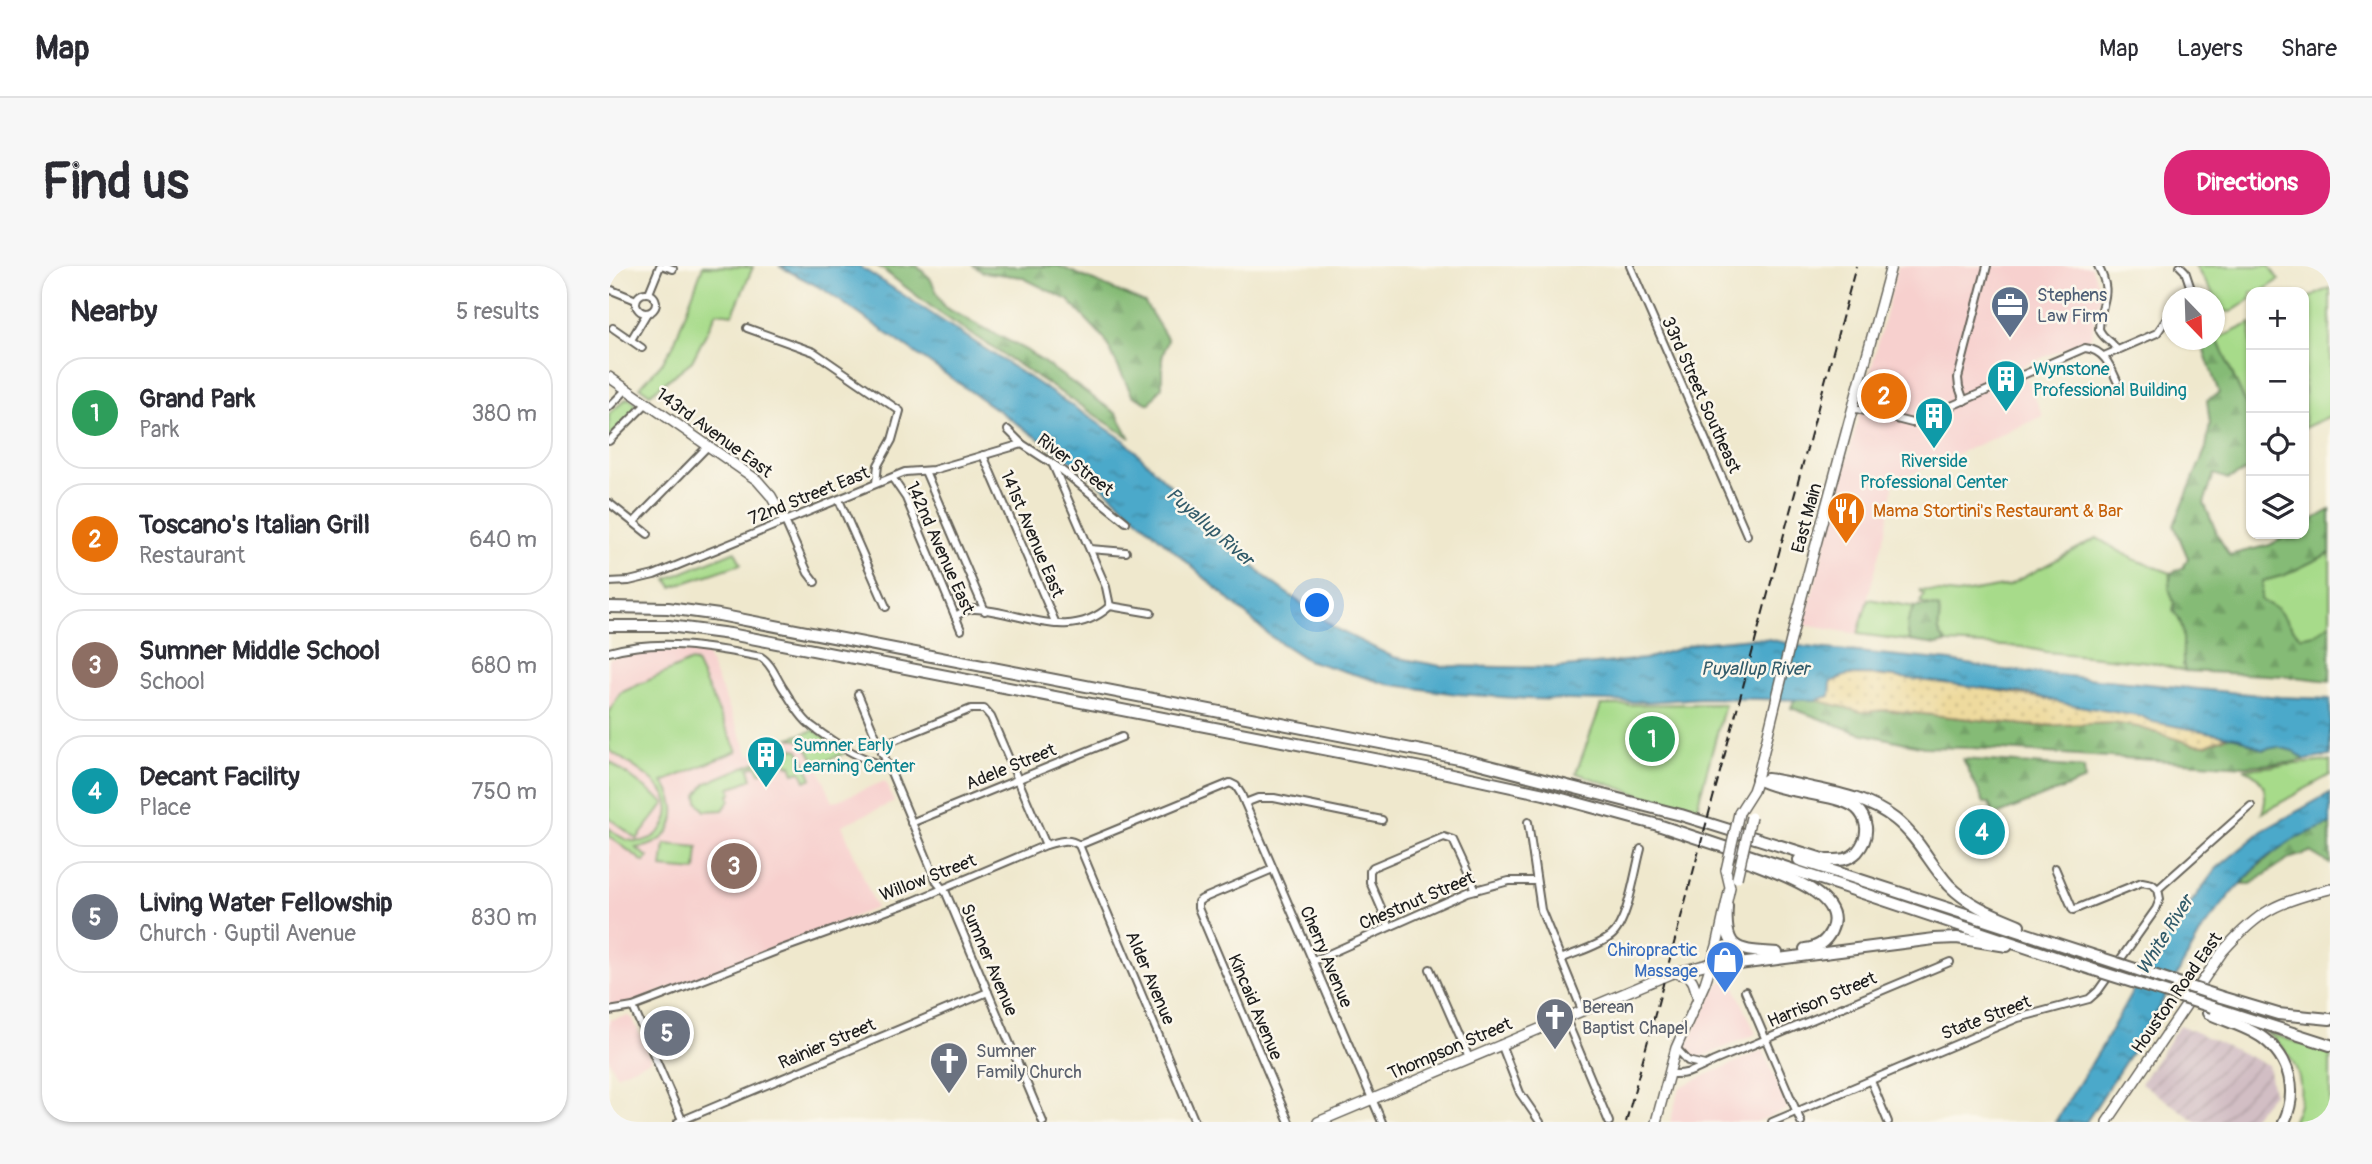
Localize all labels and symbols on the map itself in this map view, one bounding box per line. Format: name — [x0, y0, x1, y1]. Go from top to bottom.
office icon: Stephens Law Firm — [1989, 284, 2031, 339]
place label: Stephens Law Firm — [2037, 284, 2108, 328]
north arrow — [2162, 287, 2225, 350]
street label: 33rd Street Southeast — [1656, 313, 1746, 478]
building icon: Wynstone Professional Building — [1985, 358, 2027, 413]
place label: Wynstone Professional Building — [2033, 358, 2187, 402]
pin: 2 — [1861, 370, 1907, 422]
street label: 143rd Avenue East — [651, 383, 777, 483]
building icon: Riverside Professional Center — [1913, 395, 1955, 450]
street label: River Street — [1032, 429, 1119, 502]
place label: Riverside Professional Center — [1860, 450, 2009, 494]
street label: 72nd Street East — [745, 461, 873, 531]
street label: 141st Avenue East — [995, 467, 1069, 602]
street label: 142nd Avenue East — [900, 478, 980, 619]
street label: East Main — [1787, 480, 1827, 556]
water label: Puyallup River — [1161, 482, 1260, 573]
restaurant icon: Mama Stortini's Restaurant & Bar — [1825, 490, 1867, 545]
place label: Mama Stortini's Restaurant & Bar — [1873, 500, 2123, 523]
your location — [1300, 588, 1334, 622]
water label: Puyallup River — [1701, 657, 1811, 681]
pin: 1 — [1629, 713, 1675, 765]
building icon: Sumner Early Learning Center — [745, 734, 787, 789]
place label: Sumner Early Learning Center — [793, 734, 916, 778]
street label: Adele Street — [962, 738, 1060, 796]
pin: 4 — [1959, 806, 2005, 858]
pin: 3 — [711, 840, 757, 892]
street label: Willow Street — [876, 849, 980, 907]
street label: Chestnut Street — [1356, 866, 1479, 936]
water label: White River — [2131, 889, 2200, 979]
street label: Sumner Avenue — [955, 900, 1023, 1020]
street label: Cherry Avenue — [1294, 903, 1358, 1011]
street label: Houston Road East — [2127, 927, 2228, 1058]
street label: Alder Avenue — [1120, 928, 1180, 1028]
place label: Chiropractic Massage — [1607, 939, 1698, 983]
shop icon: Chiropractic Massage — [1704, 939, 1746, 994]
street label: Kincaid Avenue — [1222, 951, 1288, 1064]
street label: Harrison Street — [1764, 966, 1881, 1033]
street label: State Street — [1938, 990, 2035, 1046]
church icon: Berean Baptist Chapel — [1534, 996, 1576, 1051]
place label: Berean Baptist Chapel — [1582, 996, 1688, 1040]
pin: 5 — [644, 1007, 690, 1059]
street label: Thompson Street — [1385, 1012, 1516, 1085]
street label: Rainier Street — [775, 1013, 880, 1075]
church icon: Sumner Family Church — [928, 1040, 970, 1095]
place label: Sumner Family Church — [976, 1040, 1082, 1084]

